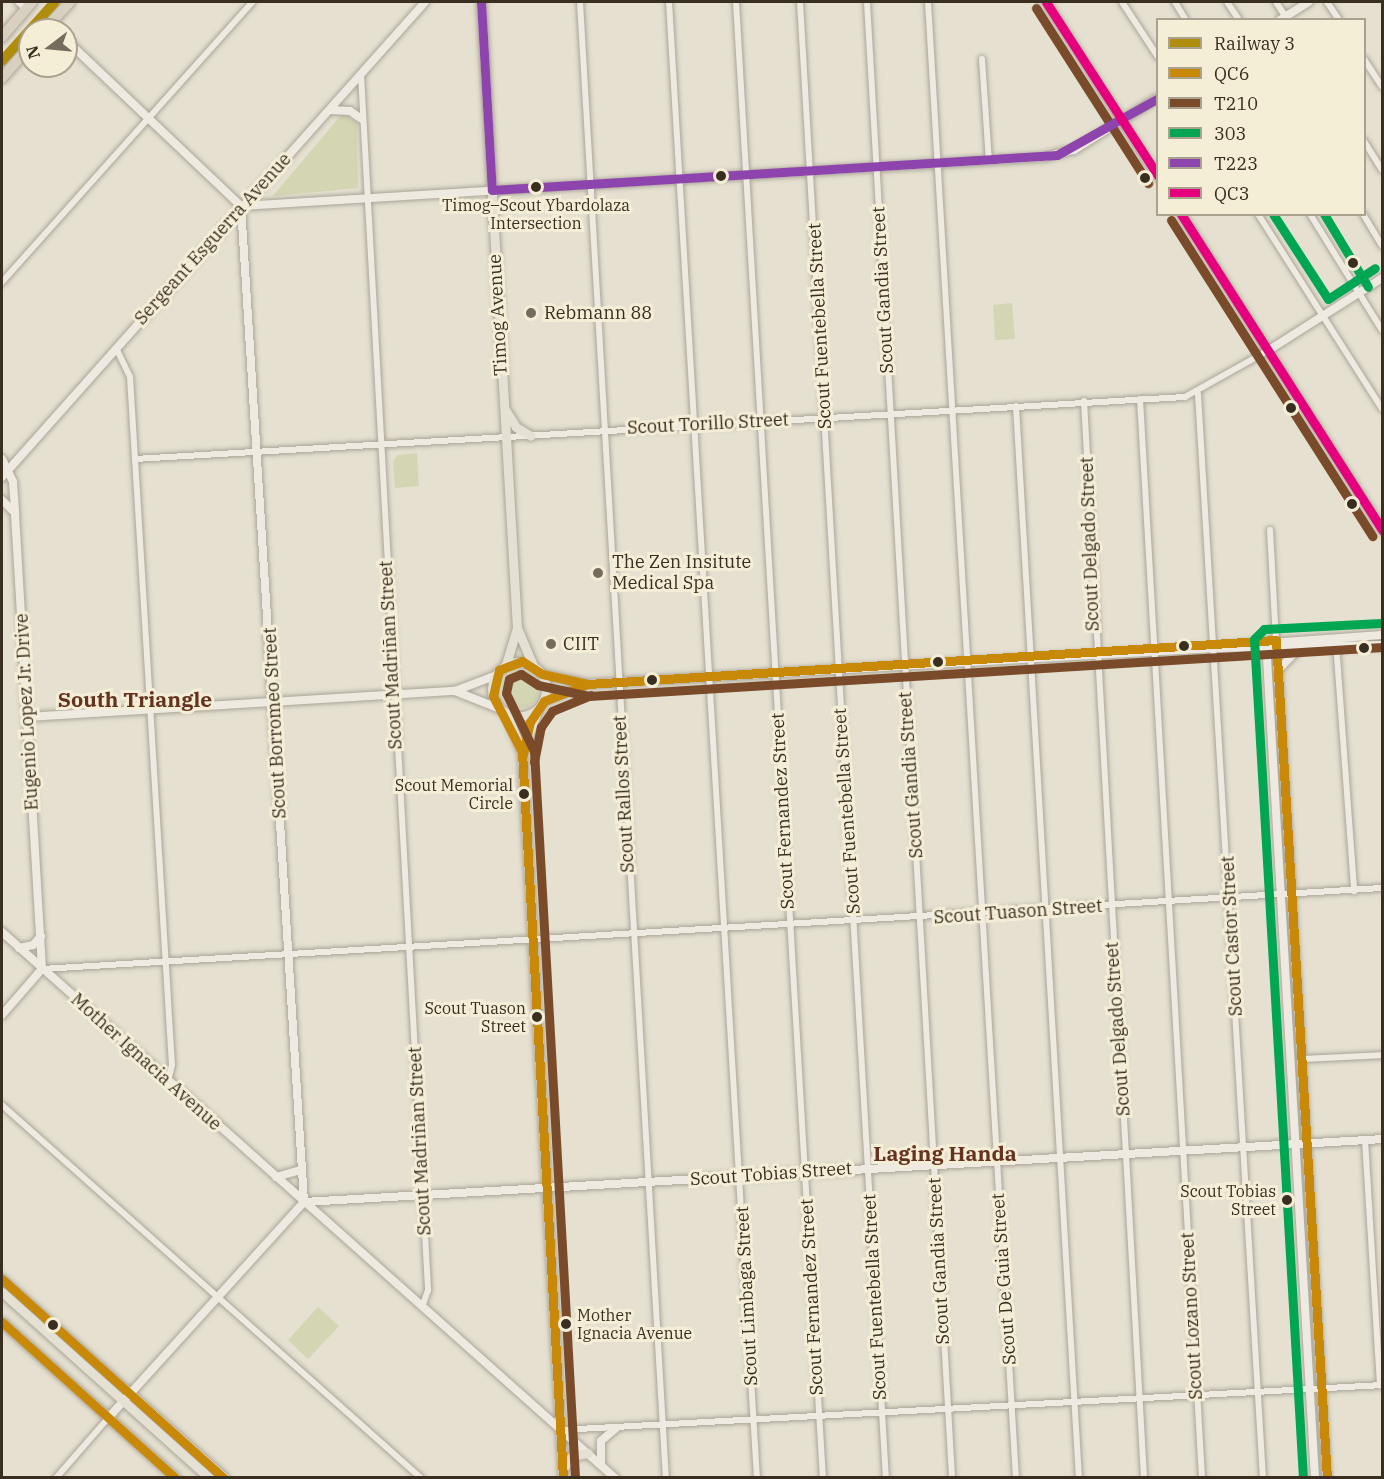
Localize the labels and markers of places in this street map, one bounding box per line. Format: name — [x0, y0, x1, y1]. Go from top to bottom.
unlabelled marker — [715, 170, 727, 182]
unlabelled marker — [1139, 172, 1151, 184]
marker: Timog–Scout Ybardolaza Intersection — [530, 181, 542, 193]
place label: Timog–Scout Ybardolaza Intersection — [442, 195, 630, 233]
unlabelled marker — [1347, 257, 1359, 269]
place label: Rebmann 88 — [544, 302, 652, 324]
marker: Rebmann 88 — [522, 304, 540, 322]
unlabelled marker — [1285, 402, 1297, 414]
unlabelled marker — [1346, 498, 1358, 510]
place label: The Zen Insitute Medical Spa — [612, 552, 751, 594]
marker: The Zen Insitute Medical Spa — [589, 564, 607, 582]
place label: CIIT — [563, 633, 599, 655]
marker: CIIT — [544, 637, 558, 651]
unlabelled marker — [1178, 640, 1190, 652]
unlabelled marker — [1358, 642, 1370, 654]
unlabelled marker — [932, 656, 944, 668]
unlabelled marker — [646, 674, 658, 686]
place label: Scout Memorial Circle — [395, 775, 513, 813]
marker: Scout Memorial Circle — [518, 788, 530, 800]
place label: Scout Tuason Street — [424, 998, 526, 1036]
marker: Scout Tuason Street — [531, 1011, 543, 1023]
place label: Scout Tobias Street — [1180, 1181, 1276, 1219]
marker: Scout Tobias Street — [1281, 1194, 1293, 1206]
place label: Mother Ignacia Avenue — [577, 1305, 692, 1343]
marker: Mother Ignacia Avenue — [560, 1318, 572, 1330]
unlabelled marker — [47, 1319, 59, 1331]

